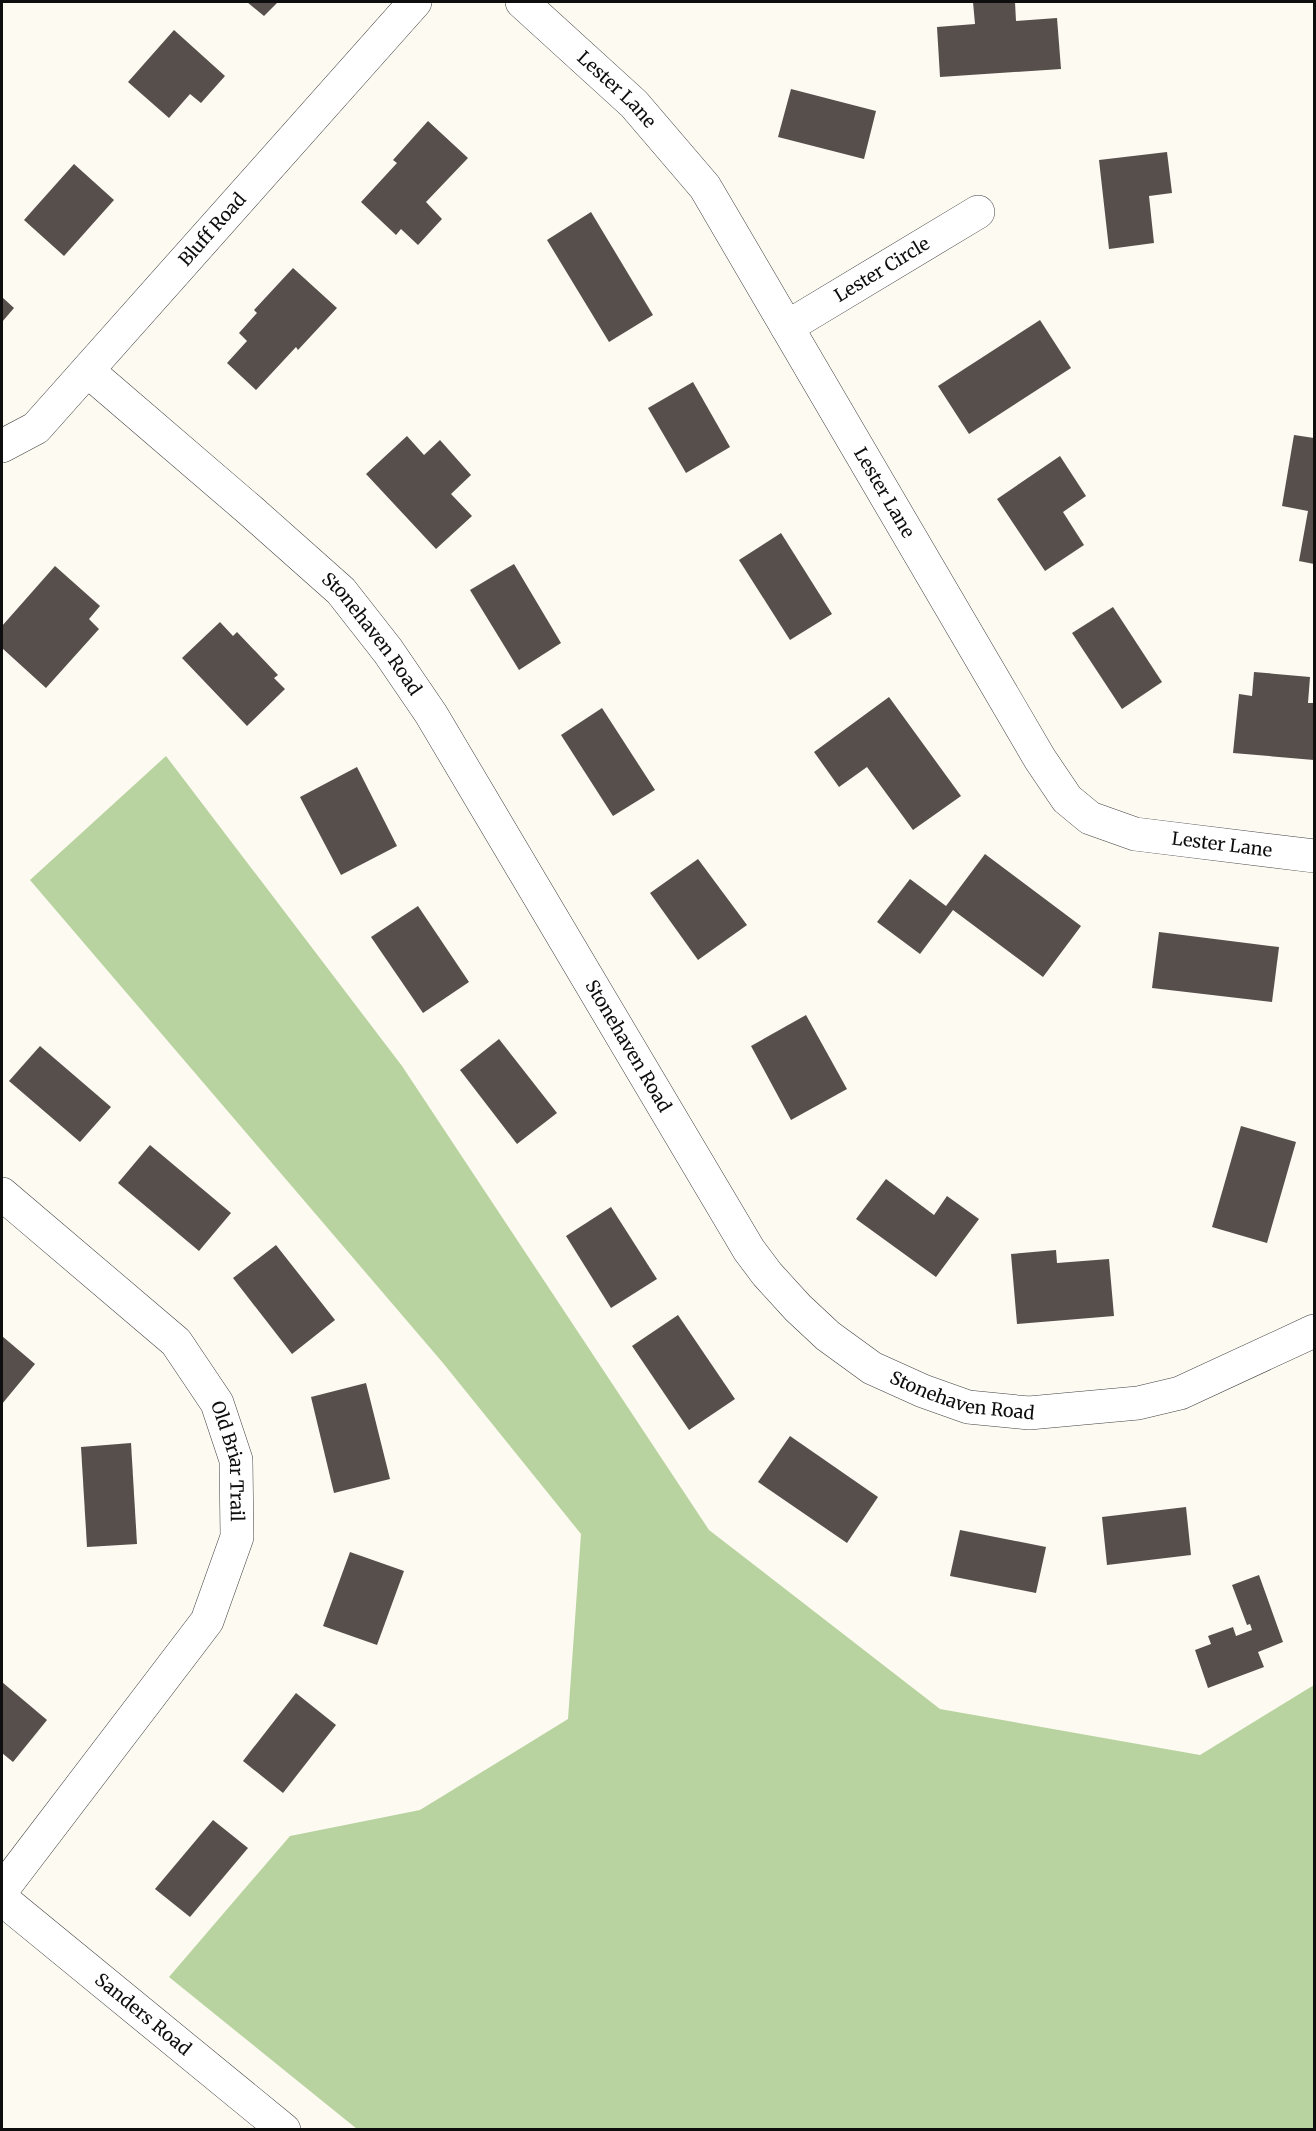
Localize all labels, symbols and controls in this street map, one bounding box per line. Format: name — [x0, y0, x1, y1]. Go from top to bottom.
street label: Lester Lane — [573, 46, 661, 132]
street label: Bluff Road — [173, 188, 251, 271]
street label: Lester Circle — [830, 232, 934, 307]
street label: Lester Lane — [849, 443, 920, 542]
street label: Stonehaven Road — [317, 567, 427, 700]
street label: Lester Lane — [1170, 827, 1273, 862]
street label: Stonehaven Road — [580, 976, 677, 1116]
street label: Stonehaven Road — [886, 1366, 1036, 1424]
street label: Old Briar Trail — [206, 1398, 249, 1522]
street label: Sanders Road — [90, 1968, 196, 2060]

